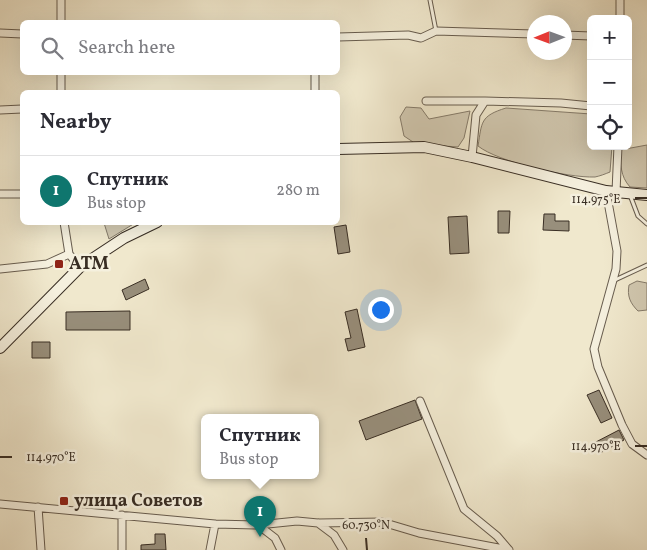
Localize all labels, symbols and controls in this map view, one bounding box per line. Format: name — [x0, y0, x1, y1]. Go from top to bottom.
north arrow — [527, 15, 572, 60]
map controls — [587, 15, 632, 150]
button: + — [587, 15, 632, 60]
search box — [20, 20, 340, 75]
icon: search — [38, 34, 66, 62]
text: Search here — [78, 35, 175, 61]
button: − — [587, 60, 632, 105]
button: locate — [587, 105, 632, 150]
text: Nearby — [40, 108, 111, 137]
text: Спутник — [87, 167, 168, 193]
text: 1 — [53, 180, 59, 202]
text: 280 m — [276, 180, 320, 202]
text: 114.975°E — [572, 192, 620, 208]
text: Bus stop — [87, 193, 146, 215]
place label: АТМ — [69, 252, 109, 277]
marker: АТМ — [53, 258, 65, 270]
your location — [368, 297, 394, 323]
popup — [201, 414, 319, 479]
text: Спутник — [219, 423, 301, 449]
text: 114.970°E — [571, 439, 621, 455]
text: Bus stop — [219, 449, 278, 471]
text: 114.970°E — [26, 450, 76, 466]
place label: улица Советов — [74, 489, 203, 514]
marker: улица Советов — [58, 495, 70, 507]
pin: 1 — [244, 496, 276, 537]
text: 60.730°N — [342, 518, 390, 534]

